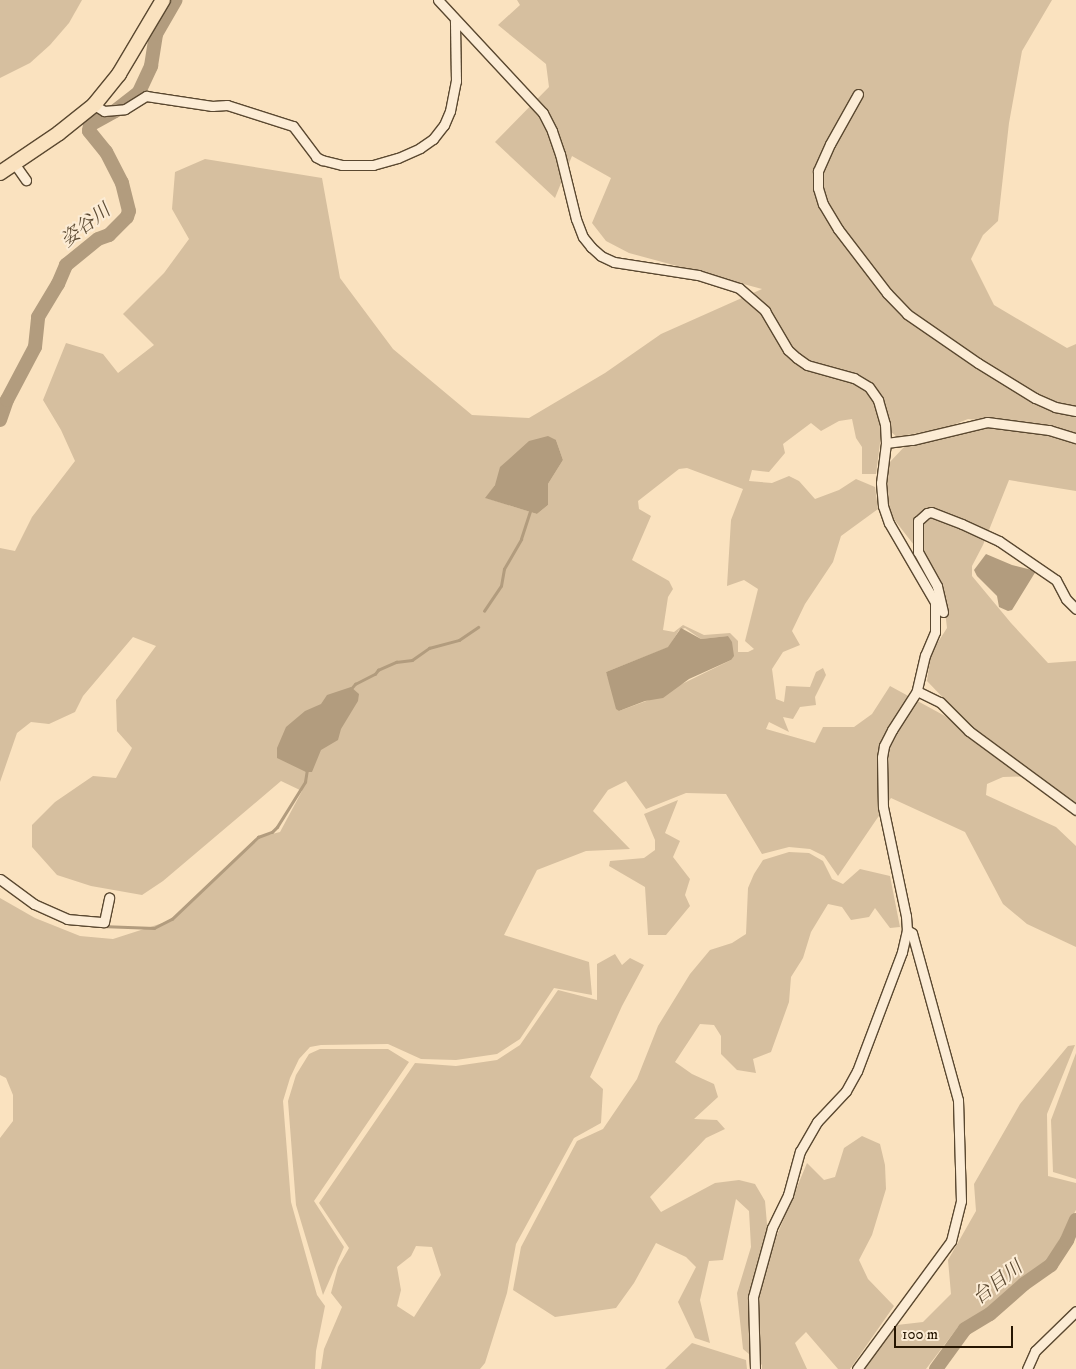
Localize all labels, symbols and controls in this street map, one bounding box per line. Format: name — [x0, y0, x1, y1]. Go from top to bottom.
water label: 姿谷川 — [57, 199, 115, 253]
water label: 台目川 — [969, 1256, 1027, 1310]
scale bar — [896, 1316, 1015, 1348]
text: 100 m — [902, 1325, 938, 1344]

